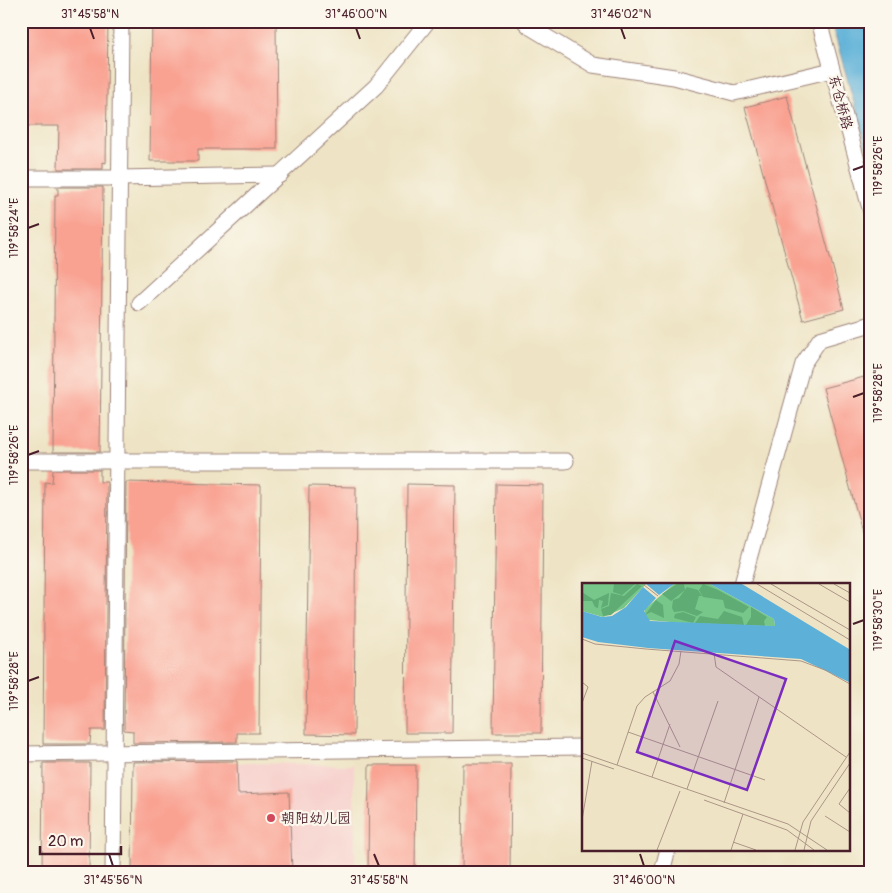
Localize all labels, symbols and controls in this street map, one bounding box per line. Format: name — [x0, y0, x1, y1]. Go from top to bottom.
text: 31°45'58"N — [61, 7, 119, 22]
text: 31°46'00"N — [325, 7, 387, 22]
text: 31°46'02"N — [591, 7, 651, 22]
street label: 东仓桥路 — [825, 73, 856, 131]
text: 119°58'26"E — [871, 136, 886, 196]
text: 119°58'24"E — [7, 198, 22, 258]
text: 119°58'28"E — [871, 363, 886, 423]
text: 119°58'26"E — [7, 425, 22, 485]
inset map — [582, 583, 850, 850]
text: 119°58'30"E — [871, 589, 886, 651]
text: 119°58'28"E — [7, 651, 22, 711]
place label: 朝阳幼儿园 — [281, 810, 351, 827]
marker: 朝阳幼儿园 — [265, 812, 277, 824]
scale bar — [40, 823, 121, 855]
text: 20 m — [48, 832, 83, 851]
text: 31°45'56"N — [84, 873, 142, 888]
text: 31°45'58"N — [350, 873, 408, 888]
text: 31°46'00"N — [613, 873, 675, 888]

